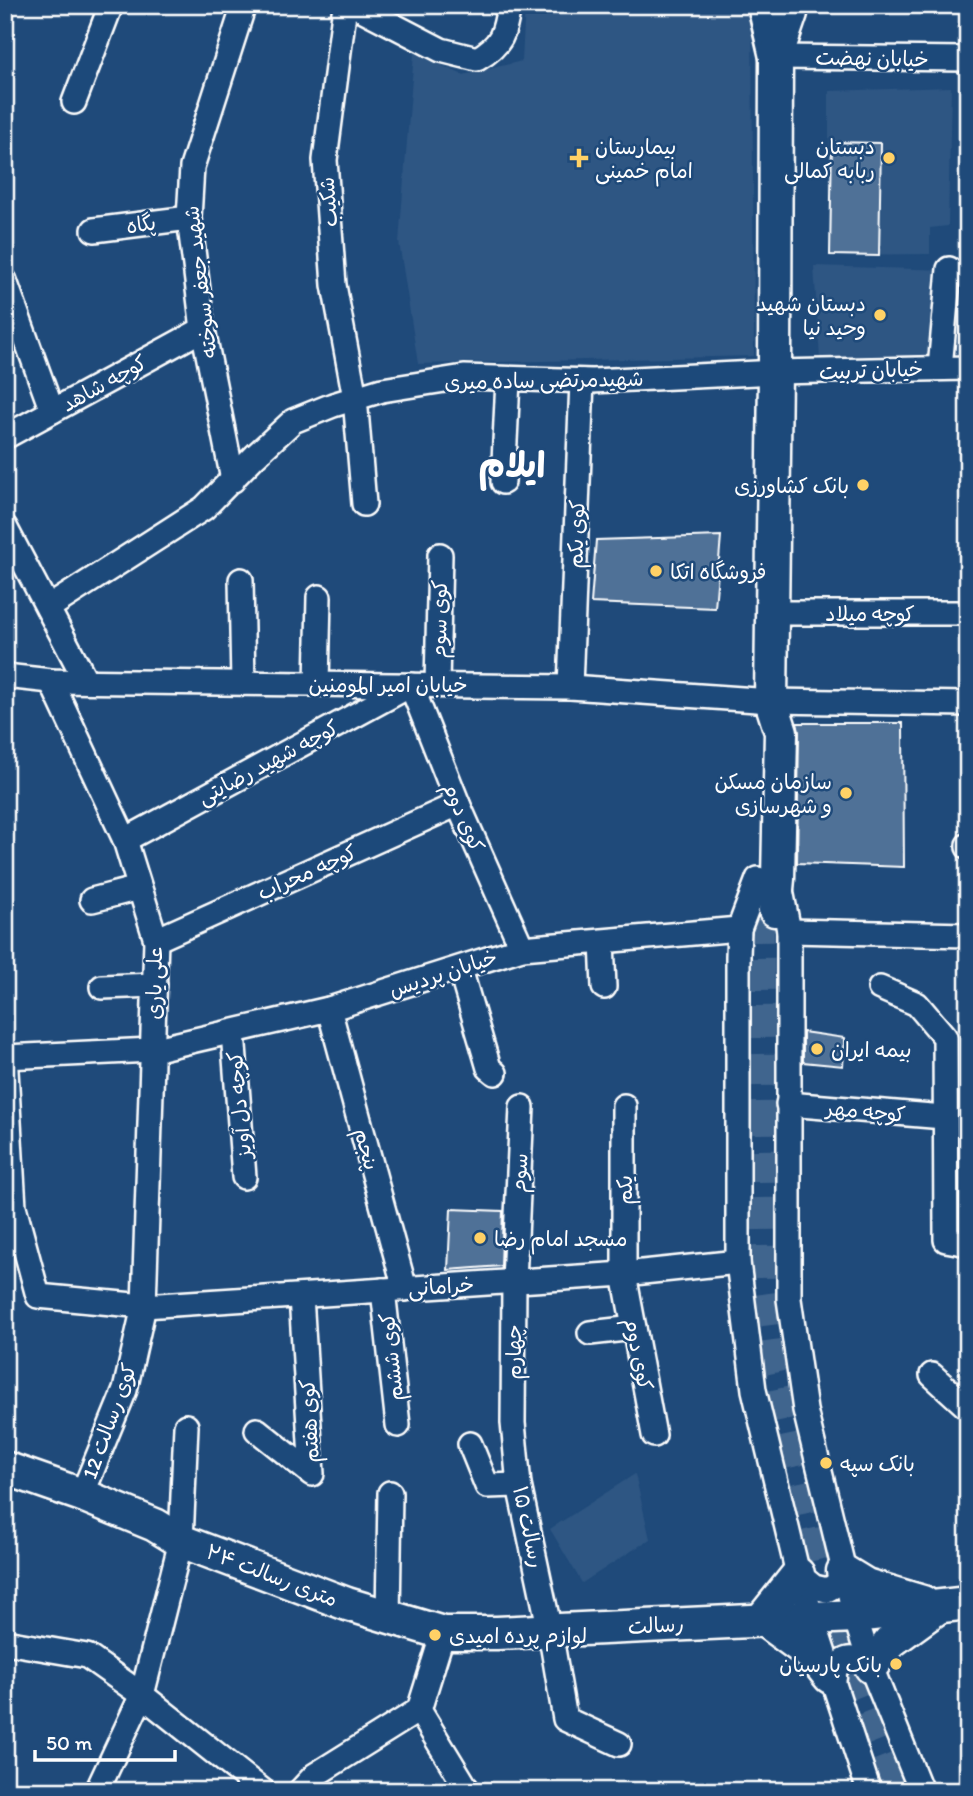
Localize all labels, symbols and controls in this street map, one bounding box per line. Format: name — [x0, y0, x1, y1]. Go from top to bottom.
street label: خیابان نهضت — [815, 45, 929, 72]
place label: بیمارستان امام خمینی — [595, 134, 693, 187]
place label: دبستان ربابه کمالی — [784, 134, 875, 185]
marker: بیمارستان امام خمینی — [569, 148, 589, 168]
marker: دبستان ربابه کمالی — [881, 150, 897, 166]
street label: شکیب — [314, 176, 343, 228]
street label: شهید جعفر سوخته — [178, 204, 223, 360]
street label: پگاه — [124, 210, 158, 239]
place label: دبستان شهید وحید نیا — [757, 291, 866, 340]
marker: دبستان شهید وحید نیا — [872, 307, 888, 323]
street label: کوچه شاهد — [57, 349, 151, 418]
street label: خیابان تربیت — [818, 356, 924, 385]
street label: شهیدمرتضی ساده میری — [444, 366, 644, 396]
district label: ایلام — [479, 444, 545, 491]
place label: بانک کشاورزی — [734, 473, 849, 499]
marker: بانک کشاورزی — [855, 477, 871, 493]
street label: کوی یکم — [562, 499, 594, 569]
place label: فروشگاه اتکا — [670, 559, 767, 584]
marker: فروشگاه اتکا — [648, 563, 664, 579]
street label: کوی سوم — [426, 579, 456, 659]
street label: کوچه میلاد — [825, 601, 915, 627]
street label: خیابان امیر المومنین — [308, 672, 468, 698]
street label: کوچه شهید رضایتی — [193, 714, 344, 811]
place label: سازمان مسکن و شهرسازی — [714, 769, 832, 818]
street label: کوی دوم — [434, 778, 490, 857]
marker: سازمان مسکن و شهرسازی — [838, 785, 854, 801]
street label: کوچه محراب — [253, 839, 361, 906]
street label: خیابان پردیس — [386, 944, 500, 1003]
street label: علی یاری — [141, 946, 169, 1020]
place label: بیمه ایران — [831, 1037, 912, 1063]
marker: بیمه ایران — [809, 1041, 825, 1057]
street label: کوچه دل آویز — [222, 1050, 257, 1162]
street label: کوچه مهر — [823, 1095, 907, 1128]
street label: پنجم — [346, 1125, 385, 1174]
street label: سوم — [505, 1152, 537, 1194]
street label: یکم — [612, 1175, 641, 1205]
place label: مسجد امام رضا — [494, 1226, 628, 1255]
marker: مسجد امام رضا — [472, 1230, 488, 1246]
street label: خرامانی — [407, 1271, 475, 1303]
street label: کوی ششم — [374, 1311, 412, 1402]
street label: کوی دوم — [616, 1316, 658, 1393]
street label: چهارم — [501, 1324, 530, 1380]
street label: کوی رسالت 12 — [77, 1360, 142, 1482]
street label: کوی هفتم — [294, 1378, 328, 1464]
place label: بانک سپه — [840, 1451, 915, 1477]
marker: بانک سپه — [818, 1455, 834, 1471]
street label: رسالت ۱۵ — [508, 1484, 550, 1570]
street label: ۲۴ متری رسالت — [203, 1538, 341, 1612]
street label: رسالت — [627, 1611, 685, 1639]
place label: لوازم پرده امیدی — [449, 1623, 587, 1652]
marker: لوازم پرده امیدی — [427, 1627, 443, 1643]
place label: بانک پارسیان — [779, 1652, 882, 1678]
marker: بانک پارسیان — [888, 1656, 904, 1672]
scale bar — [35, 1719, 175, 1763]
text: 50 m — [46, 1730, 93, 1755]

